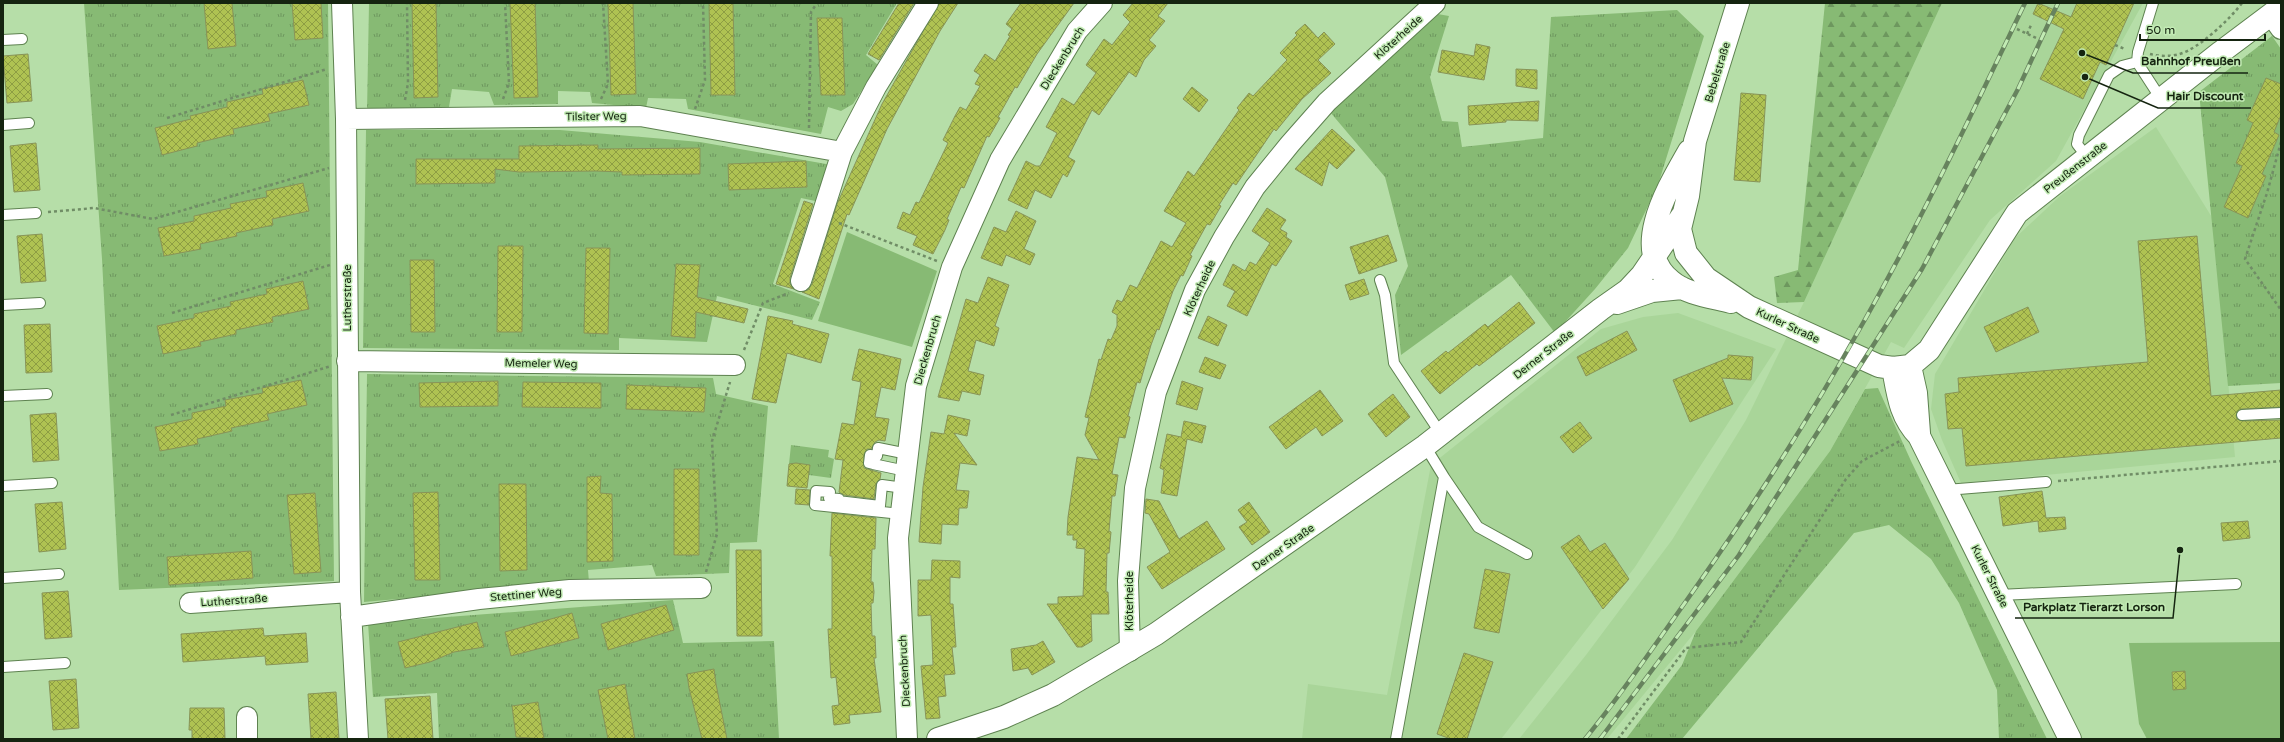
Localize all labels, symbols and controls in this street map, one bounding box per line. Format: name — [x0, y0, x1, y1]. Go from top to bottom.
street label: Klöterheide — [1372, 12, 1425, 62]
scale bar — [2140, 16, 2265, 42]
text: 50 m — [2146, 23, 2175, 37]
street label: Dieckenbruch — [1038, 24, 1087, 92]
street label: Bebelstraße — [1702, 40, 1733, 104]
callout: Bahnhof Preußen — [2133, 49, 2248, 73]
text: Bahnhof Preußen — [2141, 54, 2241, 68]
callout: Hair Discount — [2158, 84, 2251, 108]
text: Hair Discount — [2167, 89, 2244, 103]
street label: Tilsiter Weg — [565, 109, 627, 124]
street label: Preußenstraße — [2041, 139, 2110, 196]
street label: Klöterheide — [1181, 258, 1218, 318]
street label: Lutherstraße — [341, 264, 354, 332]
street label: Kurler Straße — [1754, 305, 1822, 346]
street label: Dieckenbruch — [911, 314, 944, 387]
street label: Derner Straße — [1511, 327, 1576, 382]
street label: Memeler Weg — [504, 356, 578, 371]
street label: Derner Straße — [1250, 521, 1317, 574]
street label: Kurler Straße — [1968, 543, 2011, 610]
street label: Klöterheide — [1123, 571, 1136, 631]
street label: Stettiner Weg — [490, 585, 562, 604]
street label: Lutherstraße — [200, 592, 268, 609]
callout: Parkplatz Tierarzt Lorson — [2015, 594, 2173, 618]
text: Parkplatz Tierarzt Lorson — [2023, 600, 2165, 615]
street label: Dieckenbruch — [896, 635, 913, 707]

